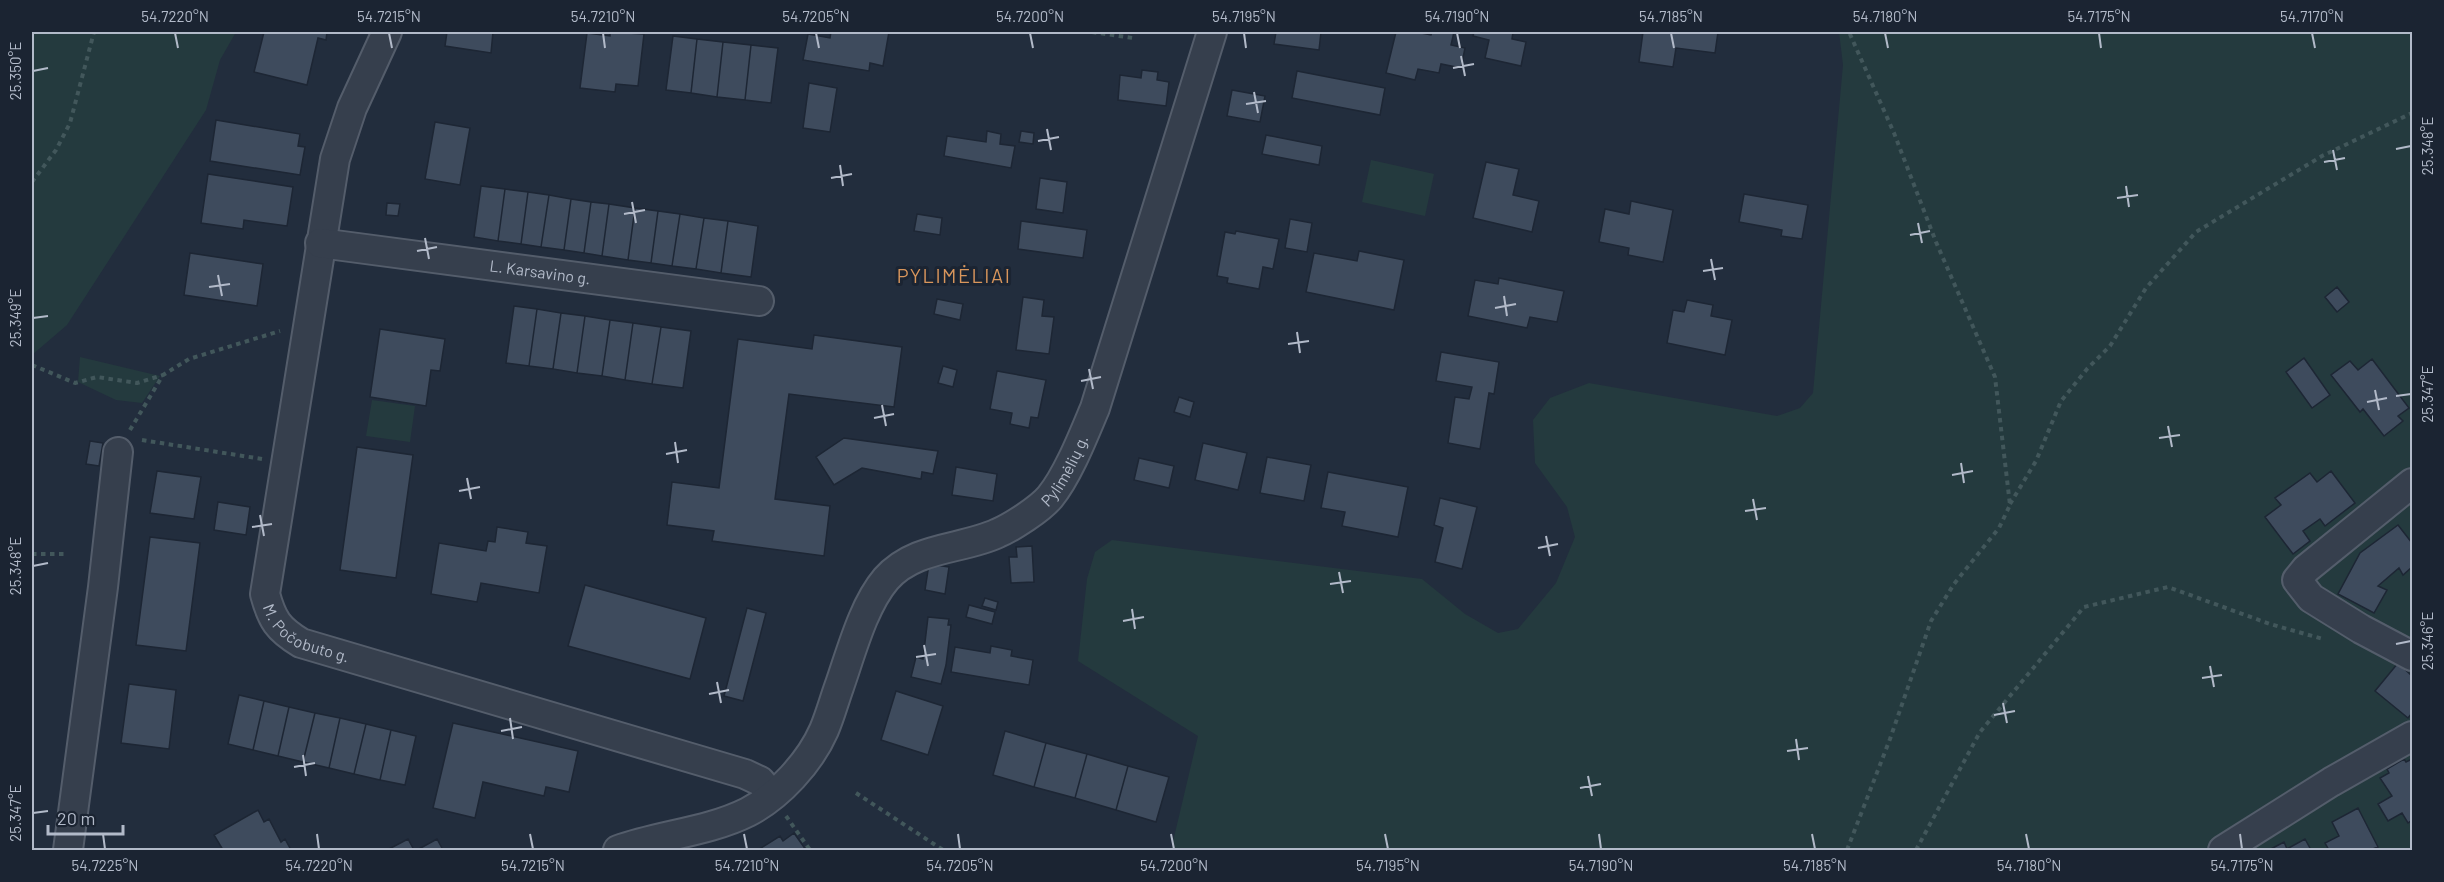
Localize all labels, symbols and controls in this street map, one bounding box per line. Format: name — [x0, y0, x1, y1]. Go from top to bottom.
text: 54.7220°N — [141, 7, 209, 25]
text: 54.7215°N — [357, 7, 421, 25]
text: 54.7210°N — [571, 7, 635, 25]
text: 54.7205°N — [782, 7, 850, 25]
text: 54.7200°N — [996, 7, 1064, 25]
text: 54.7195°N — [1212, 7, 1276, 25]
text: 54.7190°N — [1425, 7, 1489, 25]
text: 54.7185°N — [1639, 7, 1703, 25]
text: 54.7180°N — [1853, 7, 1917, 25]
text: 54.7175°N — [2067, 7, 2131, 25]
text: 54.7170°N — [2280, 7, 2344, 25]
text: 25.350°E — [6, 42, 24, 100]
text: 25.348°E — [2418, 117, 2436, 175]
street label: L. Karsavino g. — [489, 256, 592, 288]
district label: PYLIMĖLIAI — [897, 263, 1011, 287]
text: 25.349°E — [6, 289, 24, 347]
text: 25.347°E — [2418, 365, 2436, 423]
street label: Pylimėlių g. — [1037, 432, 1092, 510]
text: 25.348°E — [6, 537, 24, 595]
street label: M. Počobuto g. — [260, 601, 352, 666]
text: 25.346°E — [2418, 612, 2436, 670]
text: 25.347°E — [6, 784, 24, 842]
scale bar — [48, 798, 123, 836]
text: 20 m — [57, 807, 95, 829]
text: 54.7225°N — [72, 856, 138, 874]
text: 54.7220°N — [285, 856, 353, 874]
text: 54.7215°N — [501, 856, 565, 874]
text: 54.7210°N — [715, 856, 779, 874]
text: 54.7205°N — [926, 856, 994, 874]
text: 54.7200°N — [1140, 856, 1208, 874]
text: 54.7195°N — [1356, 856, 1420, 874]
text: 54.7190°N — [1569, 856, 1633, 874]
text: 54.7185°N — [1783, 856, 1847, 874]
text: 54.7180°N — [1997, 856, 2061, 874]
text: 54.7175°N — [2210, 856, 2274, 874]

